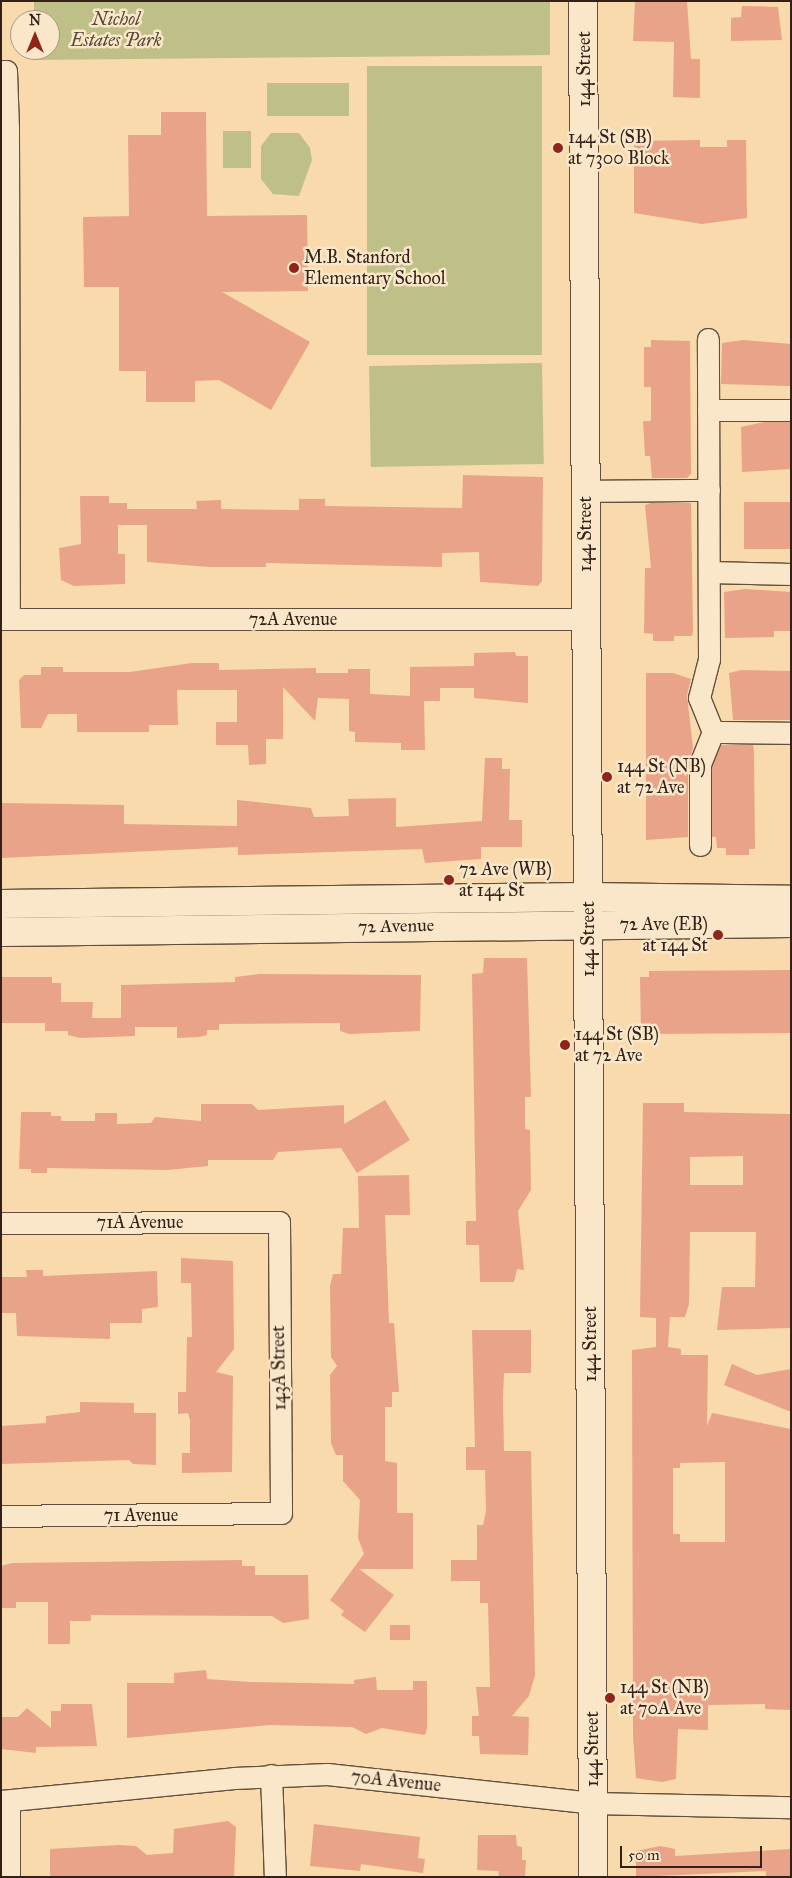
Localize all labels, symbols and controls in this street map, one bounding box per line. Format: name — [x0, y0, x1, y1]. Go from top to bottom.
park label: Nichol Estates Park — [70, 9, 162, 52]
north arrow — [10, 10, 60, 60]
text: N — [29, 12, 41, 29]
street label: 144 Street — [573, 31, 595, 107]
place label: 144 St (SB) at 7300 Block — [568, 127, 669, 170]
marker: 144 St (SB) at 7300 Block — [552, 142, 564, 154]
place label: M.B. Stanford Elementary School — [304, 247, 446, 290]
marker: M.B. Stanford Elementary School — [288, 262, 300, 274]
street label: 144 Street — [574, 496, 596, 572]
street label: 72A Avenue — [249, 608, 337, 630]
place label: 144 St (NB) at 72 Ave — [617, 756, 706, 799]
marker: 144 St (NB) at 72 Ave — [601, 771, 613, 783]
place label: 72 Ave (WB) at 144 St — [459, 859, 552, 902]
marker: 72 Ave (WB) at 144 St — [443, 874, 455, 886]
street label: 144 Street — [577, 901, 599, 977]
place label: 72 Ave (EB) at 144 St — [620, 914, 708, 956]
street label: 72 Avenue — [358, 915, 434, 937]
marker: 72 Ave (EB) at 144 St — [712, 929, 724, 941]
place label: 144 St (SB) at 72 Ave — [575, 1024, 659, 1066]
marker: 144 St (SB) at 72 Ave — [559, 1039, 571, 1051]
street label: 71A Avenue — [97, 1211, 183, 1233]
street label: 144 Street — [579, 1306, 601, 1382]
street label: 143A Street — [267, 1325, 291, 1411]
street label: 71 Avenue — [104, 1504, 178, 1526]
place label: 144 St (NB) at 70A Ave — [620, 1677, 709, 1720]
marker: 144 St (NB) at 70A Ave — [604, 1692, 616, 1704]
street label: 144 Street — [581, 1711, 603, 1787]
street label: 70A Avenue — [350, 1766, 442, 1796]
scale bar — [622, 1836, 764, 1868]
text: 50 m — [628, 1846, 660, 1864]

